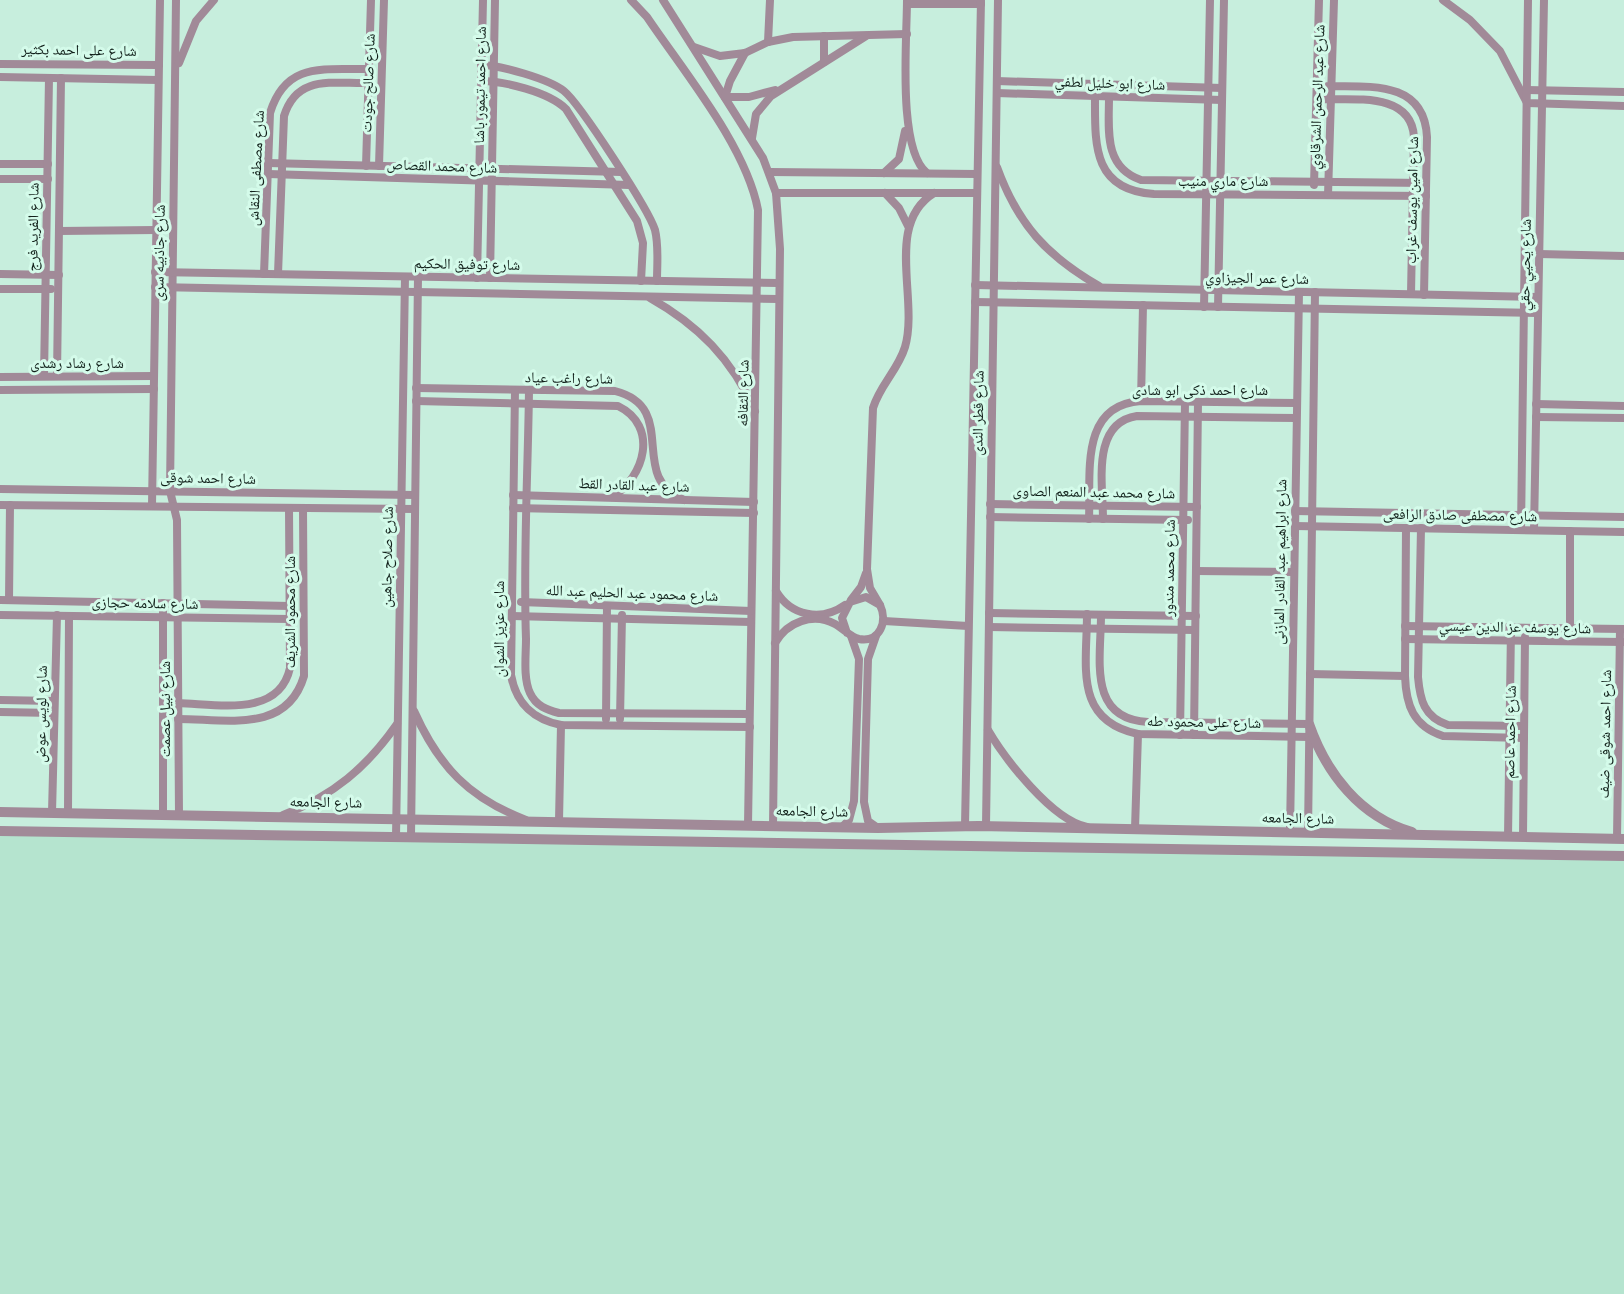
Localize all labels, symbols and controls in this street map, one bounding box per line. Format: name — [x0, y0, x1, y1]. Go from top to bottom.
street label: شارع عبد الرحمن الشرقاوي — [1303, 24, 1331, 170]
street label: شارع احمد تيمور باشا — [468, 26, 491, 144]
street label: شارع صالح جودت — [355, 33, 380, 133]
street label: شارع على احمد بكثير — [20, 38, 137, 61]
street label: شارع ابو خليل لطفي — [1054, 70, 1166, 97]
street label: شارع مصطفى النقاش — [242, 109, 269, 226]
street label: شارع امين يوسف غراب — [1400, 136, 1423, 264]
street label: شارع محمد القصاص — [386, 153, 498, 178]
street label: شارع ماري منيب — [1178, 170, 1268, 193]
street label: شارع الفريد فرج — [21, 182, 44, 272]
street label: شارع جاذبيه سرى — [147, 204, 170, 302]
street label: شارع يحيي حقي — [1513, 218, 1538, 311]
street label: شارع توفيق الحكيم — [414, 252, 521, 275]
street label: شارع عمر الجيزاوي — [1205, 266, 1309, 291]
street label: شارع رشاد رشدى — [30, 352, 124, 373]
street label: شارع الثقافه — [731, 359, 754, 427]
street label: شارع راغب عياد — [525, 366, 613, 389]
street label: شارع قطر الندى — [966, 370, 989, 456]
street label: شارع احمد ذكى ابو شادى — [1132, 379, 1268, 400]
street label: شارع احمد شوقى — [160, 466, 256, 489]
street label: شارع عبد القادر القط — [578, 472, 690, 497]
street label: شارع ابراهيم عبد القادر المازنى — [1268, 479, 1291, 645]
street label: شارع محمد عبد المنعم الصاوى — [1013, 480, 1176, 503]
street label: شارع مصطفى صادق الرافعى — [1383, 503, 1538, 526]
street label: شارع صلاح جاهين — [375, 506, 398, 608]
street label: شارع محمد مندور — [1157, 519, 1180, 618]
street label: شارع محمود الشريف — [279, 556, 300, 668]
street label: شارع محمود عبد الحليم عبد الله — [545, 579, 719, 606]
street label: شارع عزيز الشوان — [488, 580, 509, 677]
street label: شارع سلامه حجازى — [91, 591, 199, 614]
street label: شارع يوسف عز الدين عيسي — [1439, 615, 1592, 640]
street label: شارع نبيل عصمت — [154, 661, 175, 757]
street label: شارع لويس عوض — [29, 665, 52, 763]
street label: شارع احمد شوقى ضيف — [1593, 669, 1616, 799]
street label: شارع احمد عاصم — [1498, 685, 1521, 779]
street label: شارع على محمود طه — [1147, 710, 1261, 733]
street label: شارع الجامعه — [290, 790, 363, 813]
street label: شارع الجامعه — [776, 799, 849, 822]
street label: شارع الجامعه — [1262, 806, 1335, 829]

